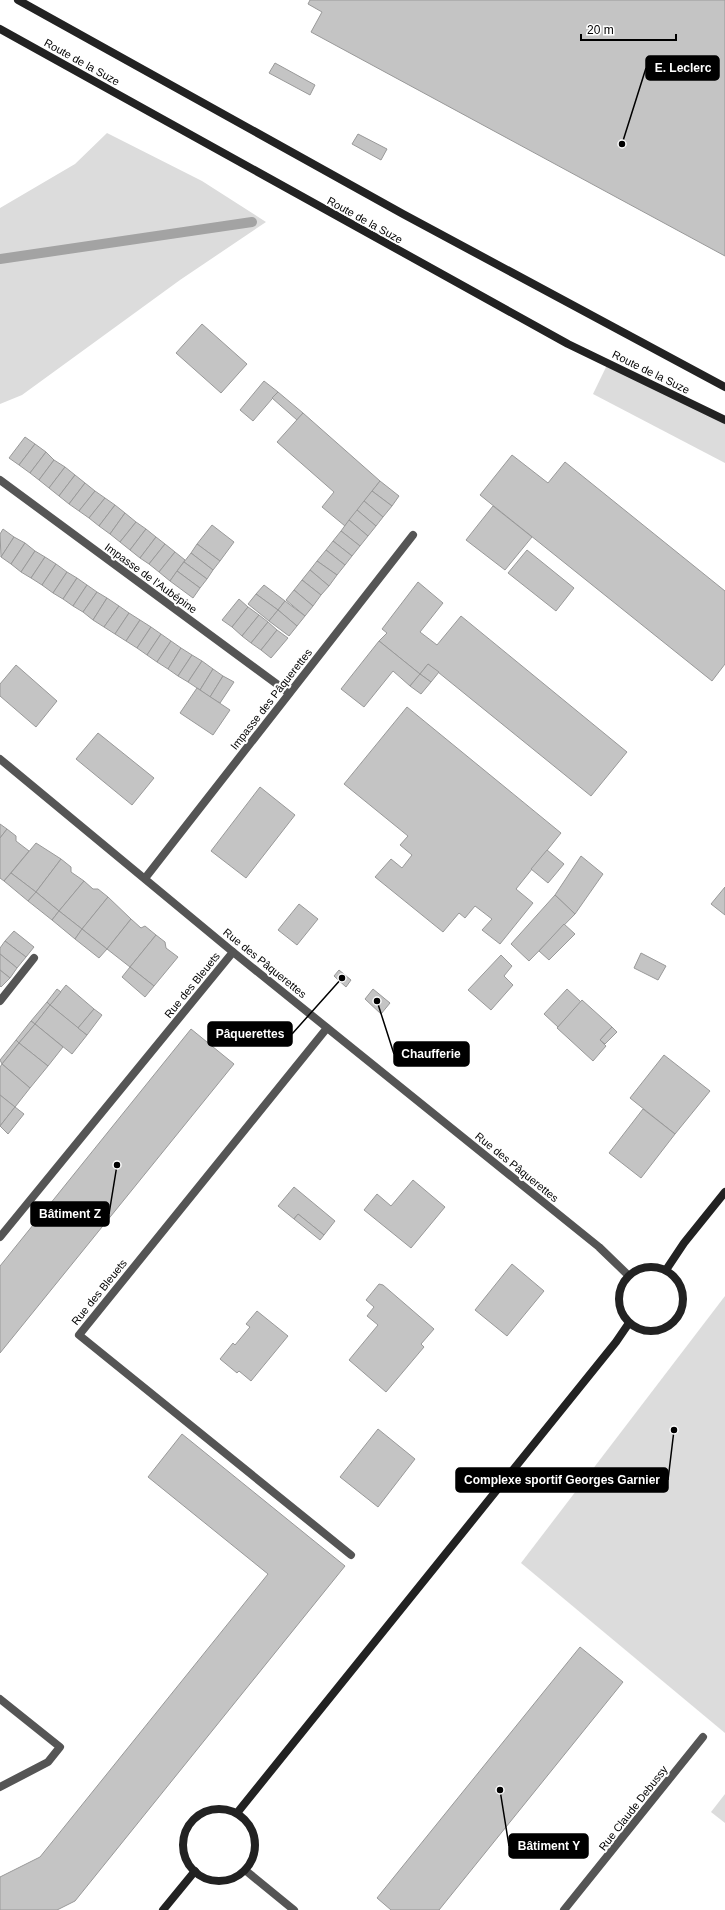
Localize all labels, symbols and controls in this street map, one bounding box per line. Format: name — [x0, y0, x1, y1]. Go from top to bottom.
scale bar — [581, 16, 676, 42]
text: 20 m — [587, 23, 614, 37]
street label: Route de la Suze — [42, 36, 122, 88]
callout: E. Leclerc — [646, 56, 719, 80]
text: E. Leclerc — [655, 61, 712, 75]
street label: Route de la Suze — [325, 194, 405, 246]
street label: Route de la Suze — [610, 348, 692, 396]
street label: Impasse de l'Aubépine — [103, 541, 199, 615]
street label: Impasse des Pâquerettes — [228, 646, 314, 752]
street label: Rue des Pâquerettes — [221, 926, 309, 1000]
street label: Rue des Bleuets — [162, 949, 222, 1020]
callout: Pâquerettes — [208, 1022, 292, 1046]
text: Pâquerettes — [216, 1027, 285, 1041]
callout: Chaufferie — [394, 1042, 469, 1066]
text: Chaufferie — [401, 1047, 461, 1061]
street label: Rue des Pâquerettes — [473, 1130, 561, 1204]
callout: Bâtiment Z — [31, 1202, 109, 1226]
text: Bâtiment Z — [39, 1207, 101, 1221]
street label: Rue des Bleuets — [69, 1256, 129, 1327]
callout: Complexe sportif Georges Garnier — [456, 1468, 668, 1492]
text: Complexe sportif Georges Garnier — [464, 1473, 660, 1487]
street label: Rue Claude Debussy — [596, 1763, 670, 1853]
callout: Bâtiment Y — [509, 1834, 588, 1858]
text: Bâtiment Y — [518, 1839, 580, 1853]

